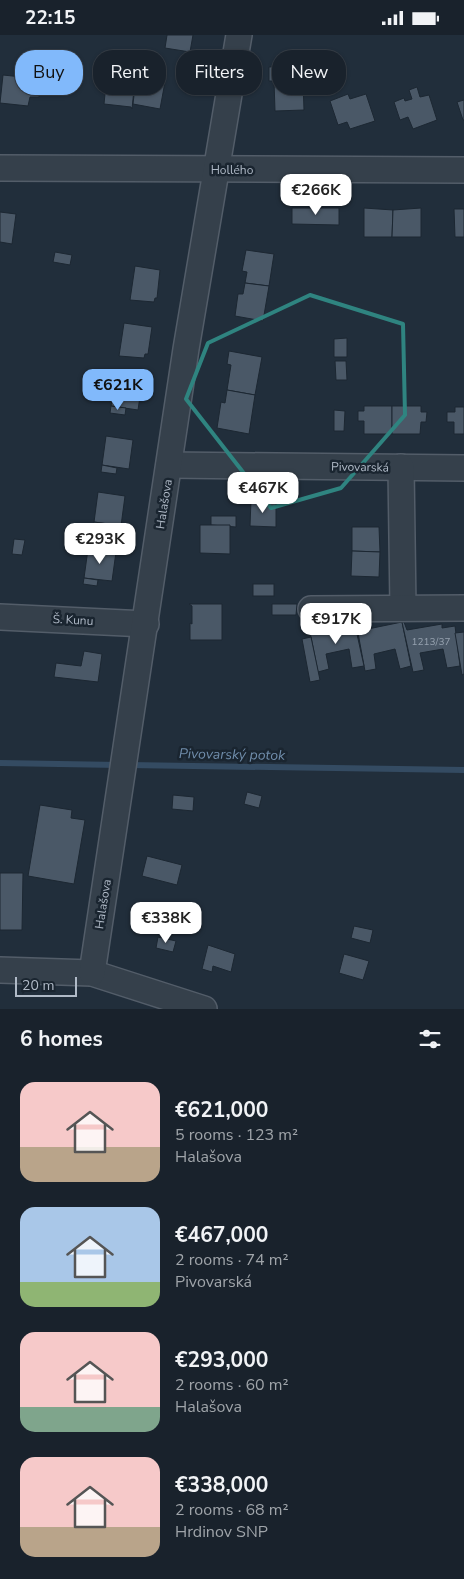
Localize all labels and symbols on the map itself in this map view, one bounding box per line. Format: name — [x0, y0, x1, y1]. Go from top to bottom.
street label: Hollého — [211, 162, 254, 178]
pin: €266K — [281, 173, 351, 216]
pin: €621K — [83, 369, 153, 411]
street label: Pivovarská — [331, 458, 389, 476]
pin: €467K — [228, 471, 298, 514]
street label: Halašova — [152, 478, 176, 530]
pin: €293K — [65, 523, 135, 565]
pin: €917K — [301, 603, 371, 645]
street label: Š. Kunu — [52, 611, 94, 629]
house number: 1213/37 — [412, 635, 450, 649]
water label: Pivovarský potok — [179, 744, 286, 765]
street label: Halašova — [91, 878, 115, 930]
pin: €338K — [131, 901, 201, 944]
scale bar — [15, 974, 78, 997]

